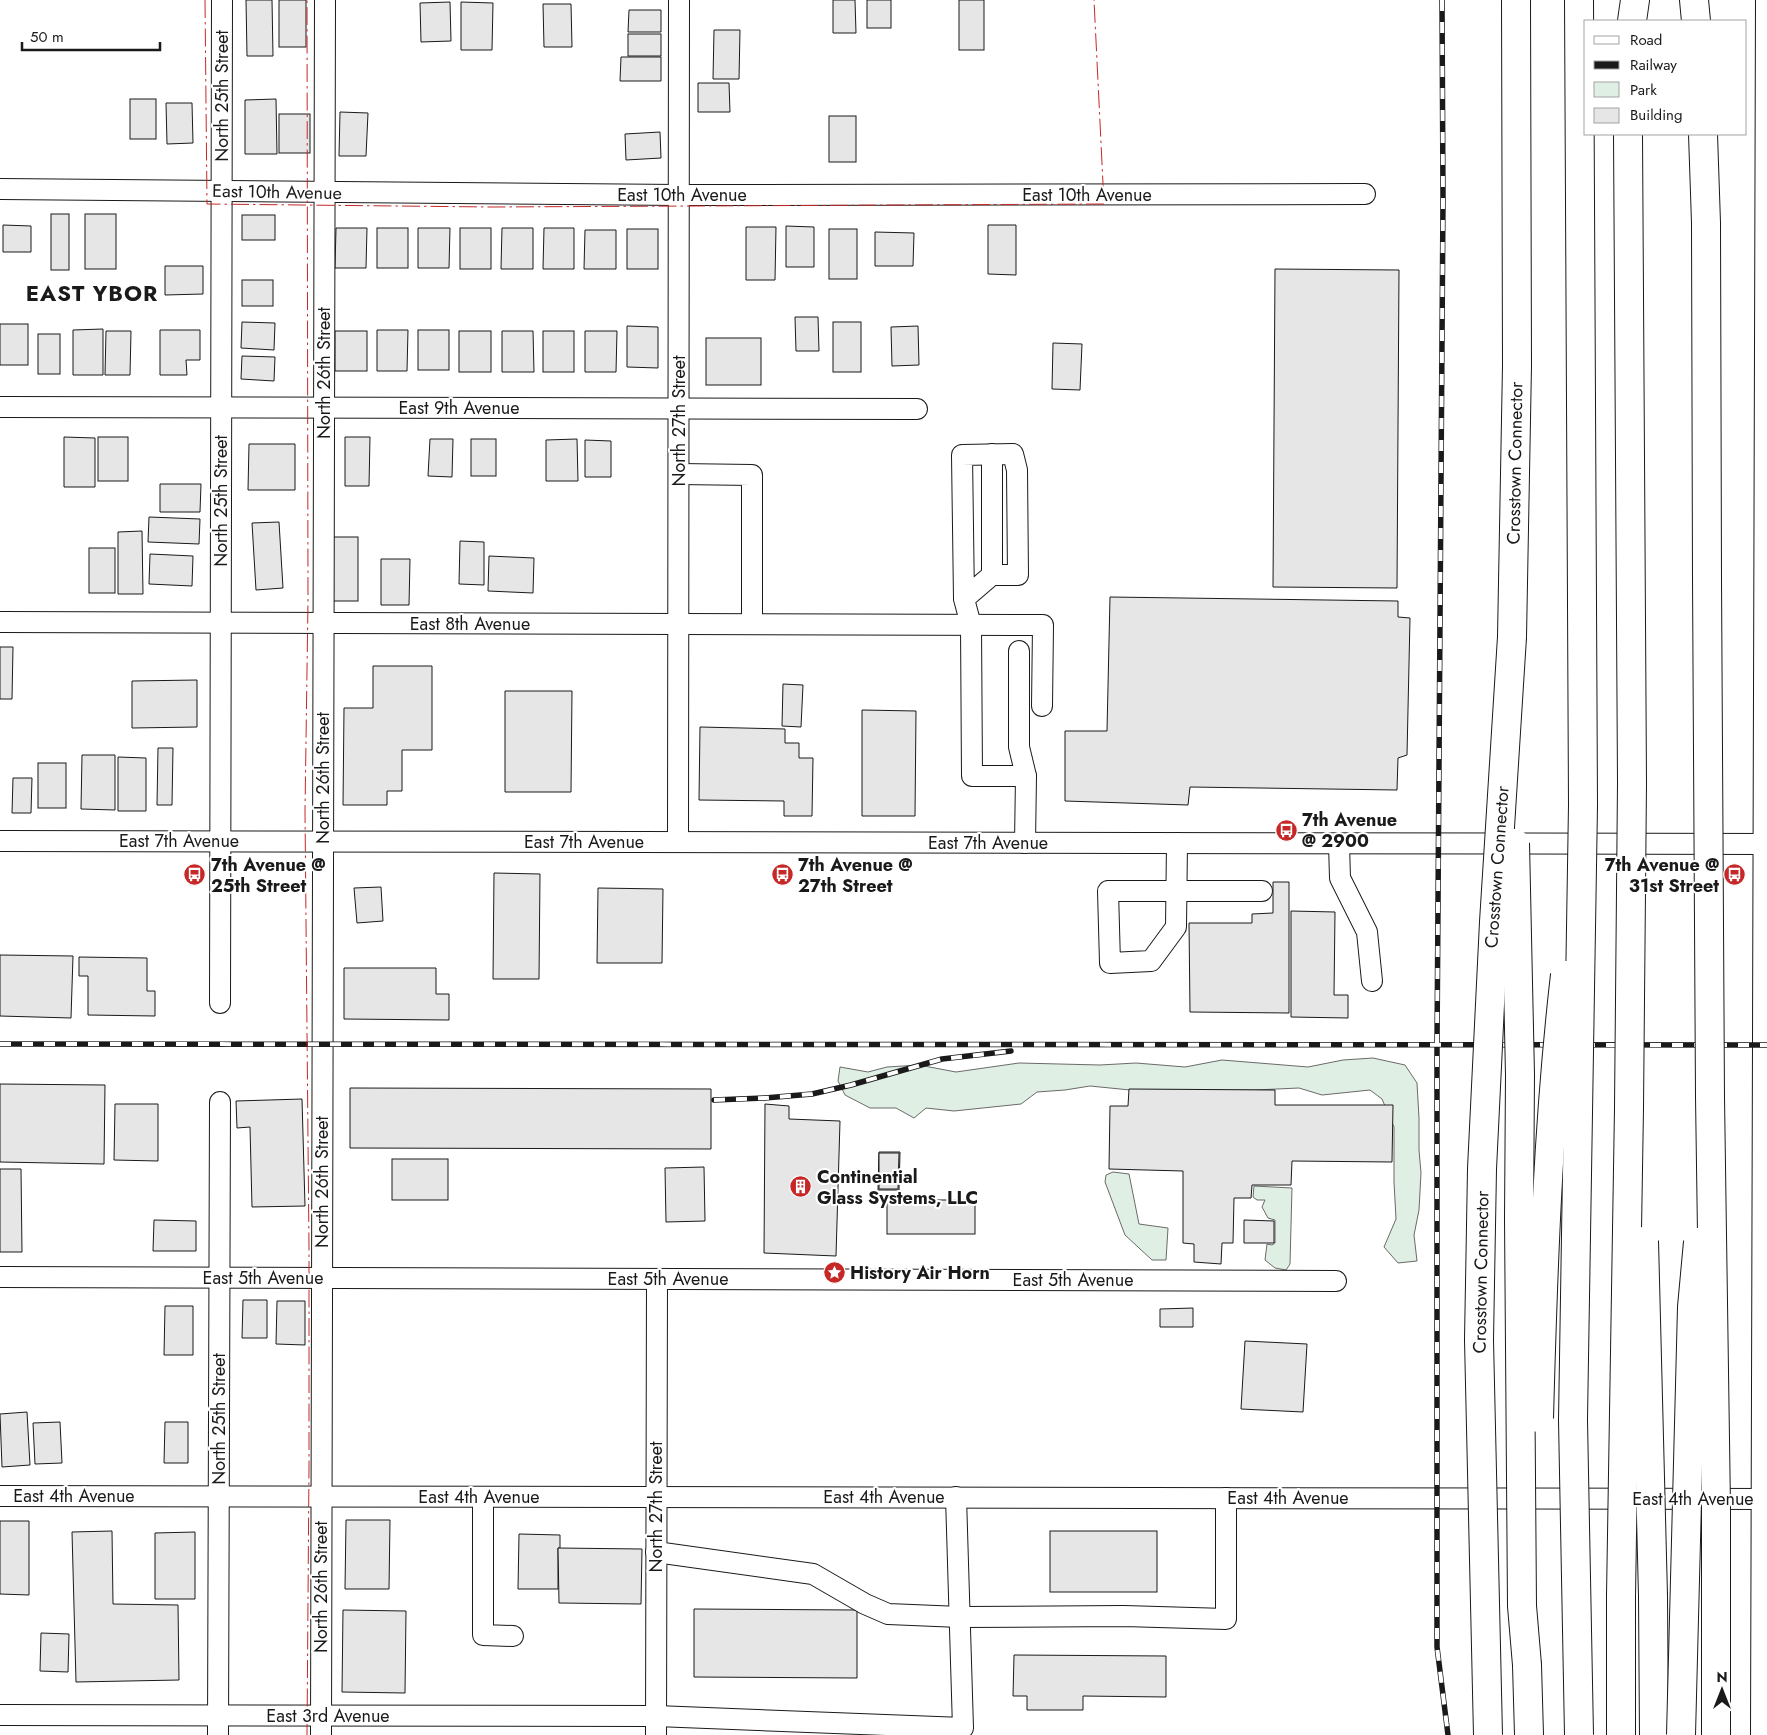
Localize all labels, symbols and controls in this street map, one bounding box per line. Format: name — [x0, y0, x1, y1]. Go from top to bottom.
scale bar — [22, 20, 160, 52]
legend — [1584, 20, 1747, 135]
text: 50 m — [30, 26, 64, 48]
text: Road — [1630, 29, 1662, 51]
street label: North 25th Street — [209, 30, 235, 162]
text: Railway — [1630, 54, 1677, 76]
text: Park — [1630, 79, 1657, 101]
text: Building — [1630, 104, 1682, 126]
street label: East 10th Avenue — [212, 178, 342, 206]
street label: East 10th Avenue — [617, 182, 747, 208]
street label: East 10th Avenue — [1022, 182, 1152, 208]
district label: EAST YBOR — [26, 277, 158, 309]
street label: North 26th Street — [311, 306, 337, 439]
street label: North 27th Street — [666, 355, 692, 486]
street label: Crosstown Connector — [1501, 381, 1529, 545]
street label: East 9th Avenue — [398, 395, 520, 421]
street label: North 25th Street — [208, 435, 234, 567]
street label: East 8th Avenue — [410, 611, 530, 637]
street label: North 26th Street — [310, 711, 336, 844]
street label: Crosstown Connector — [1478, 784, 1516, 949]
place label: 7th Avenue @ 2900 — [1302, 807, 1397, 854]
bus stop icon: 7th Avenue @ 2900 — [1274, 818, 1298, 842]
street label: East 7th Avenue — [119, 828, 239, 854]
street label: East 7th Avenue — [524, 829, 644, 855]
street label: East 7th Avenue — [928, 830, 1048, 856]
place label: 7th Avenue @ 25th Street — [211, 852, 325, 899]
place label: 7th Avenue @ 27th Street — [798, 852, 912, 899]
place label: 7th Avenue @ 31st Street — [1605, 852, 1719, 899]
bus stop icon: 7th Avenue @ 25th Street — [183, 863, 207, 887]
bus stop icon: 7th Avenue @ 27th Street — [770, 863, 794, 887]
bus stop icon: 7th Avenue @ 31st Street — [1723, 863, 1747, 887]
street label: North 26th Street — [309, 1115, 335, 1248]
place label: Continential Glass Systems, LLC — [817, 1164, 978, 1211]
building icon: Continential Glass Systems, LLC — [789, 1175, 813, 1199]
street label: Crosstown Connector — [1467, 1190, 1495, 1354]
place label: History Air Horn — [850, 1260, 990, 1286]
place icon: History Air Horn — [822, 1261, 846, 1285]
street label: East 5th Avenue — [203, 1265, 323, 1291]
street label: East 5th Avenue — [608, 1266, 728, 1292]
street label: East 5th Avenue — [1013, 1267, 1133, 1293]
street label: North 25th Street — [206, 1353, 232, 1485]
street label: North 27th Street — [643, 1441, 669, 1572]
street label: East 4th Avenue — [13, 1483, 135, 1509]
street label: East 4th Avenue — [418, 1484, 540, 1510]
street label: East 4th Avenue — [823, 1484, 945, 1510]
street label: East 4th Avenue — [1227, 1485, 1349, 1511]
street label: East 4th Avenue — [1632, 1486, 1754, 1512]
street label: North 26th Street — [308, 1520, 334, 1653]
north arrow — [1697, 1665, 1747, 1715]
text: N — [1716, 1667, 1728, 1687]
street label: East 3rd Avenue — [266, 1703, 390, 1729]

